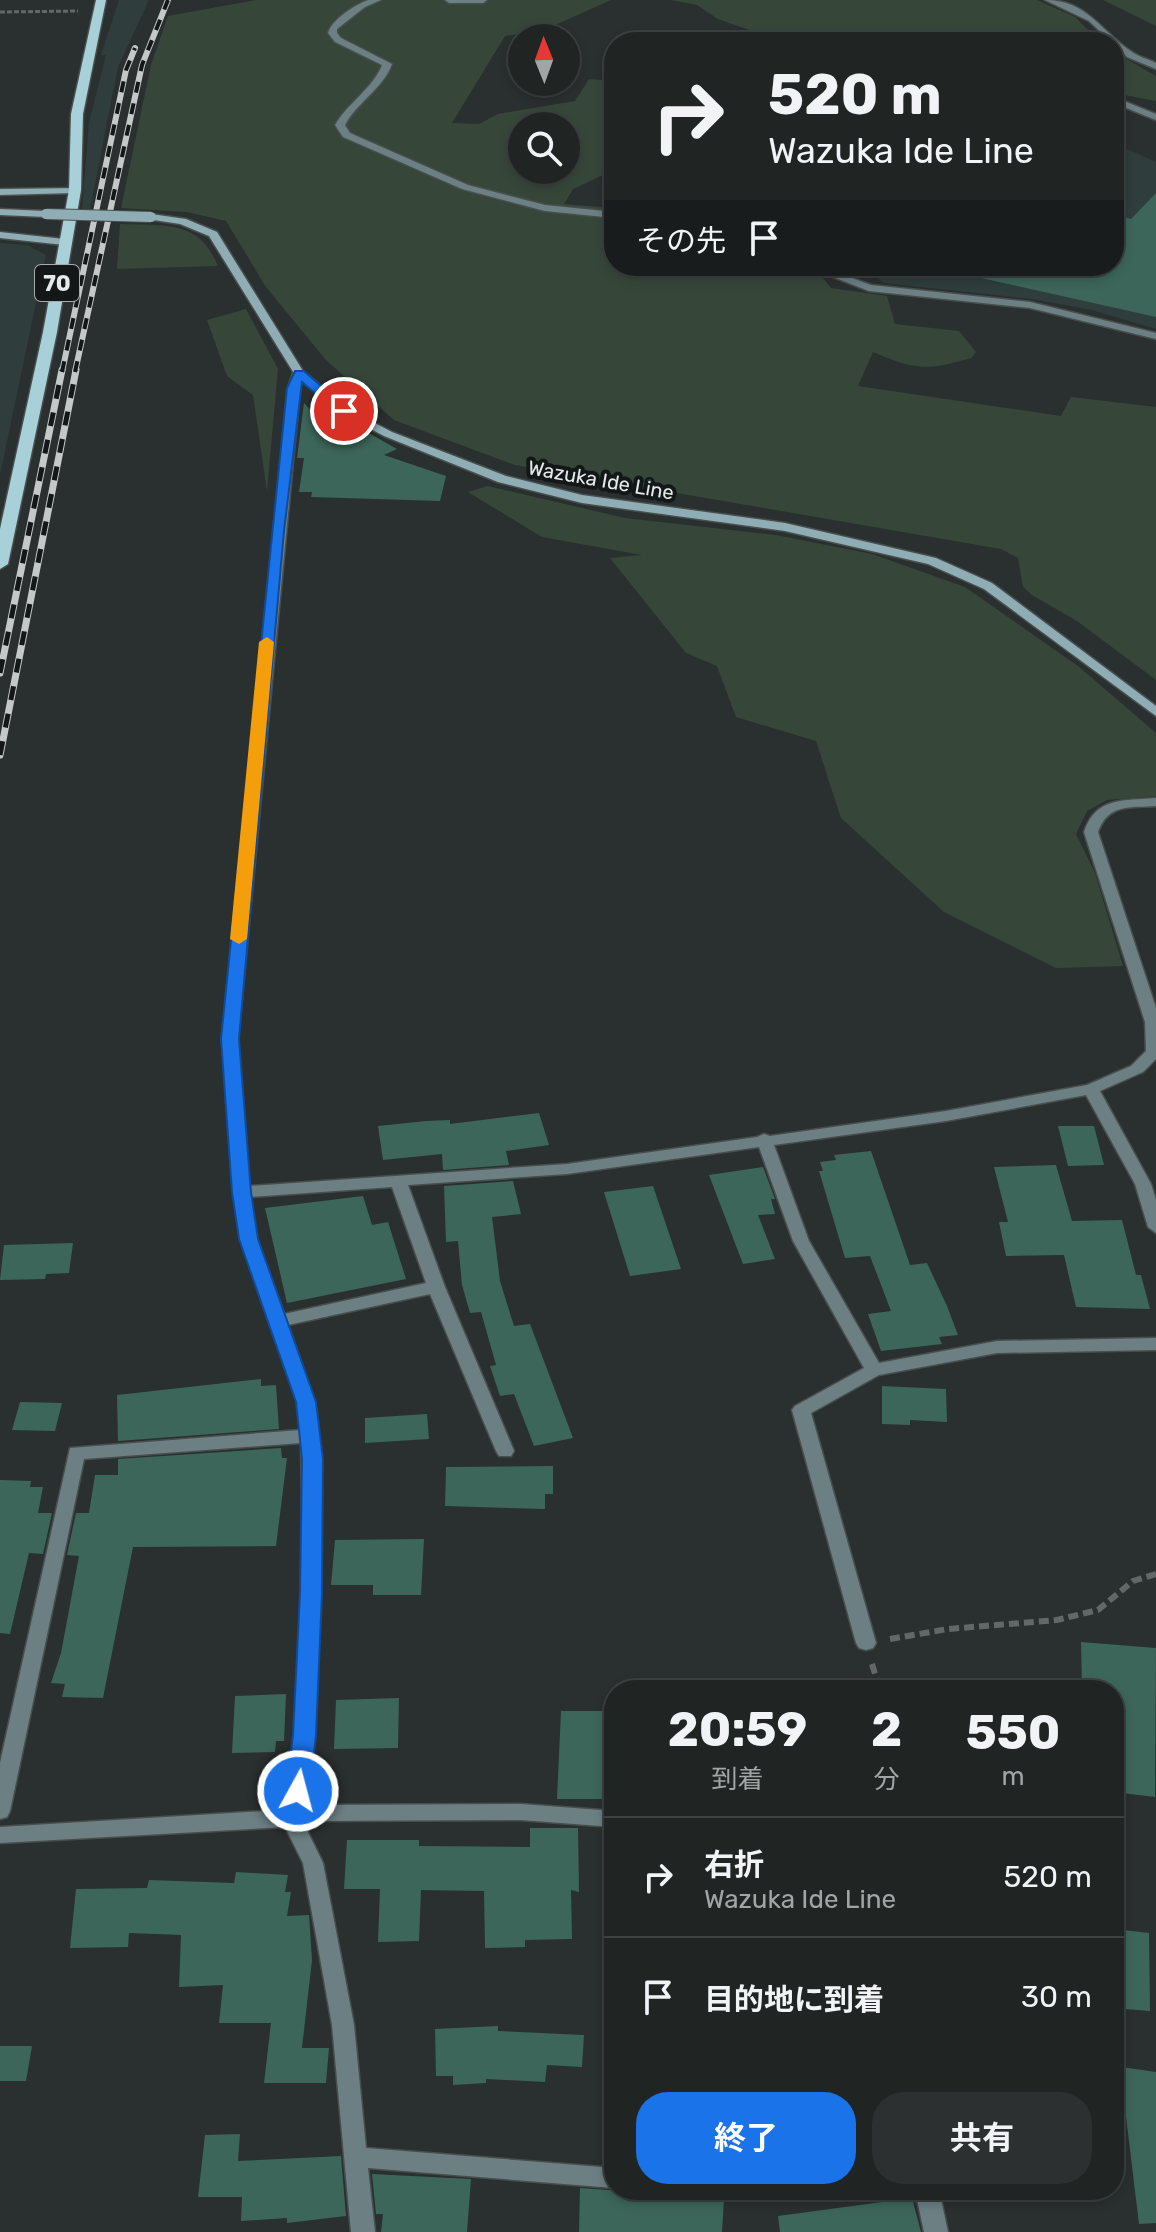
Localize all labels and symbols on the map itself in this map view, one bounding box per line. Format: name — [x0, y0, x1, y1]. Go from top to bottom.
north arrow — [508, 24, 580, 96]
road number: 70 — [35, 265, 79, 301]
pin — [310, 377, 378, 445]
street label: Wazuka Ide Line — [526, 455, 676, 505]
position arrow — [256, 1749, 340, 1833]

